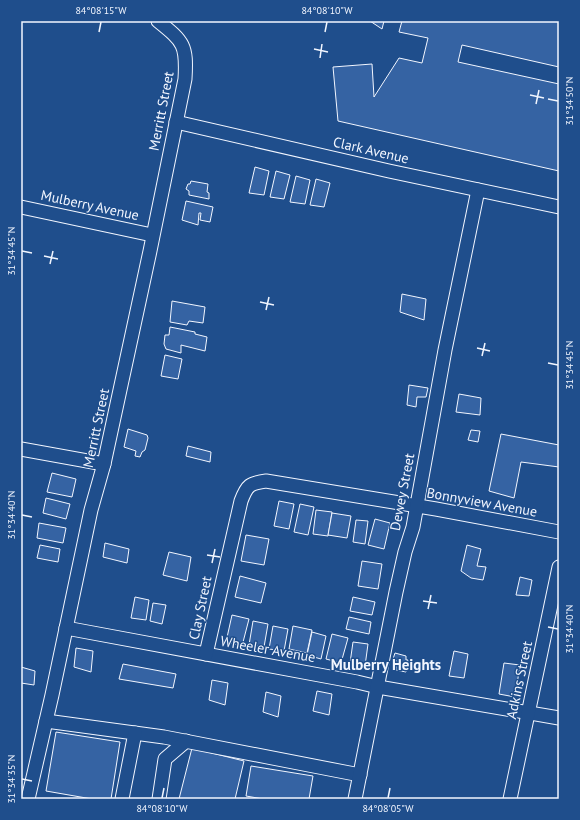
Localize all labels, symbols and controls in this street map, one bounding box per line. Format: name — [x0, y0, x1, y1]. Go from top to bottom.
text: 84°08'15"W — [75, 4, 127, 17]
text: 84°08'10"W — [301, 4, 353, 17]
street label: Merritt Street — [144, 70, 178, 152]
text: 31°34'50"N — [563, 76, 576, 126]
street label: Clark Avenue — [331, 133, 411, 167]
street label: Mulberry Avenue — [39, 186, 141, 224]
text: 31°34'45"N — [5, 226, 18, 276]
text: 31°34'45"N — [563, 340, 576, 390]
street label: Merritt Street — [79, 387, 113, 469]
street label: Dewey Street — [386, 451, 418, 532]
street label: Bonnyview Avenue — [425, 483, 539, 521]
text: 31°34'40"N — [5, 490, 18, 540]
street label: Clay Street — [184, 574, 216, 641]
text: 31°34'40"N — [563, 604, 576, 654]
street label: Wheeler Avenue — [219, 632, 317, 666]
street label: Adkins Street — [502, 639, 536, 721]
district label: Mulberry Heights — [331, 655, 441, 674]
text: 31°34'35"N — [5, 754, 18, 804]
text: 84°08'10"W — [136, 802, 188, 815]
text: 84°08'05"W — [362, 802, 414, 815]

